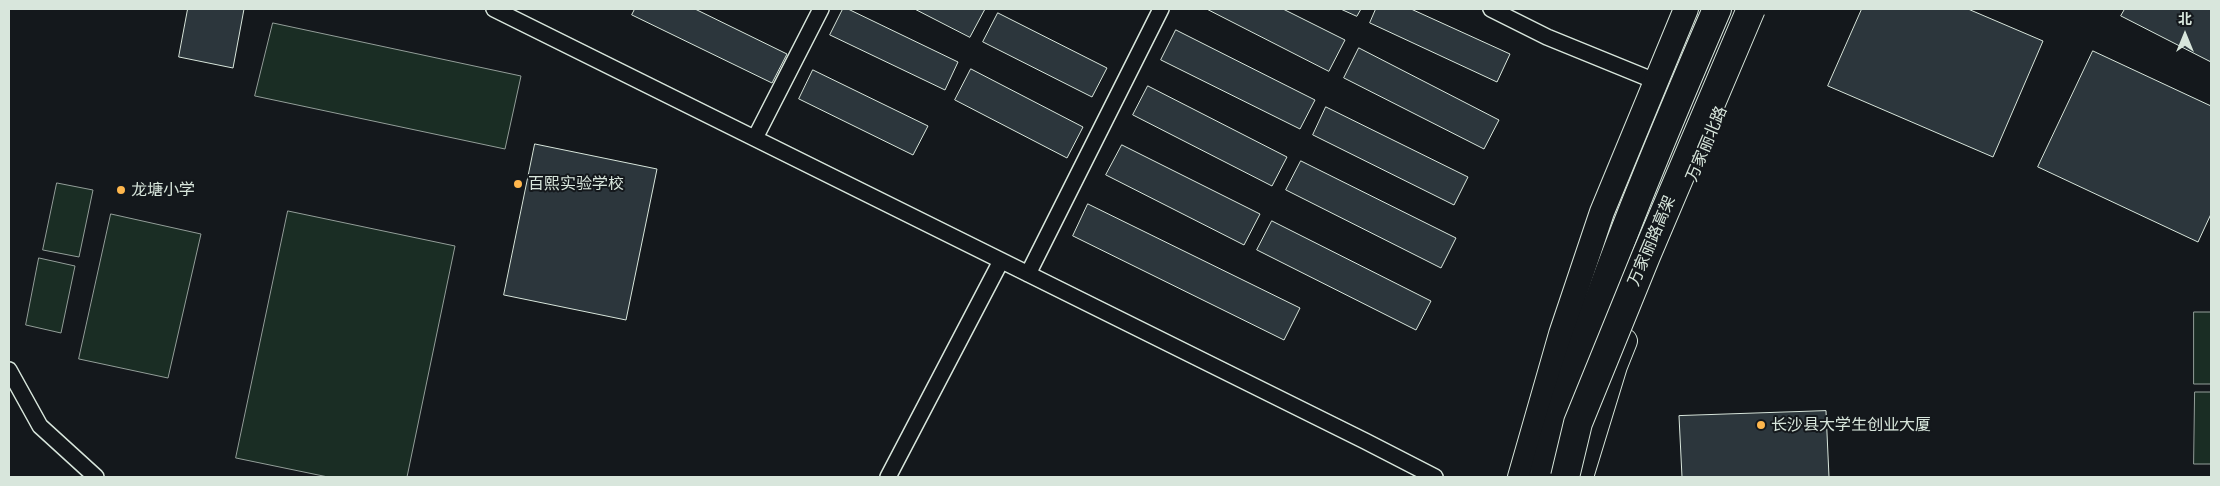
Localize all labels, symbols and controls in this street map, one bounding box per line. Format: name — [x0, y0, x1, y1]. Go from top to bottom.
north arrow — [2160, 10, 2210, 60]
text: 北 — [2178, 11, 2192, 28]
street label: 万家丽北路 — [1683, 103, 1731, 185]
place label: 百熙实验学校 — [528, 174, 624, 194]
marker: 百熙实验学校 — [512, 178, 524, 190]
place label: 龙塘小学 — [131, 180, 195, 200]
marker: 龙塘小学 — [115, 184, 127, 196]
street label: 万家丽路高架 — [1624, 193, 1680, 289]
place label: 长沙县大学生创业大厦 — [1771, 415, 1931, 435]
marker: 长沙县大学生创业大厦 — [1755, 419, 1767, 431]

